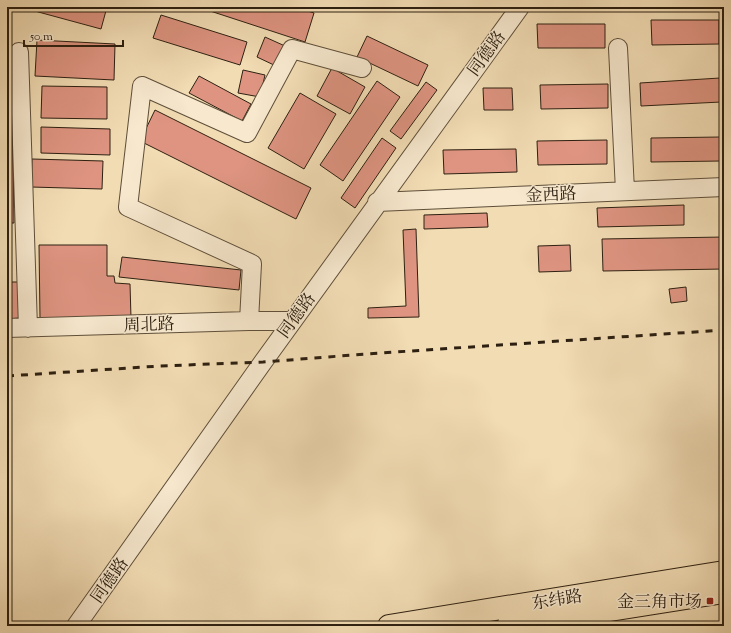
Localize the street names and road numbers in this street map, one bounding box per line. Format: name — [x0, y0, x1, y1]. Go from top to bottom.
street label: 同德路 — [463, 26, 512, 82]
street label: 金西路 — [525, 183, 577, 209]
street label: 同德路 — [273, 288, 322, 344]
street label: 周北路 — [123, 313, 175, 339]
street label: 同德路 — [86, 553, 135, 609]
street label: 东纬路 — [530, 585, 584, 617]

